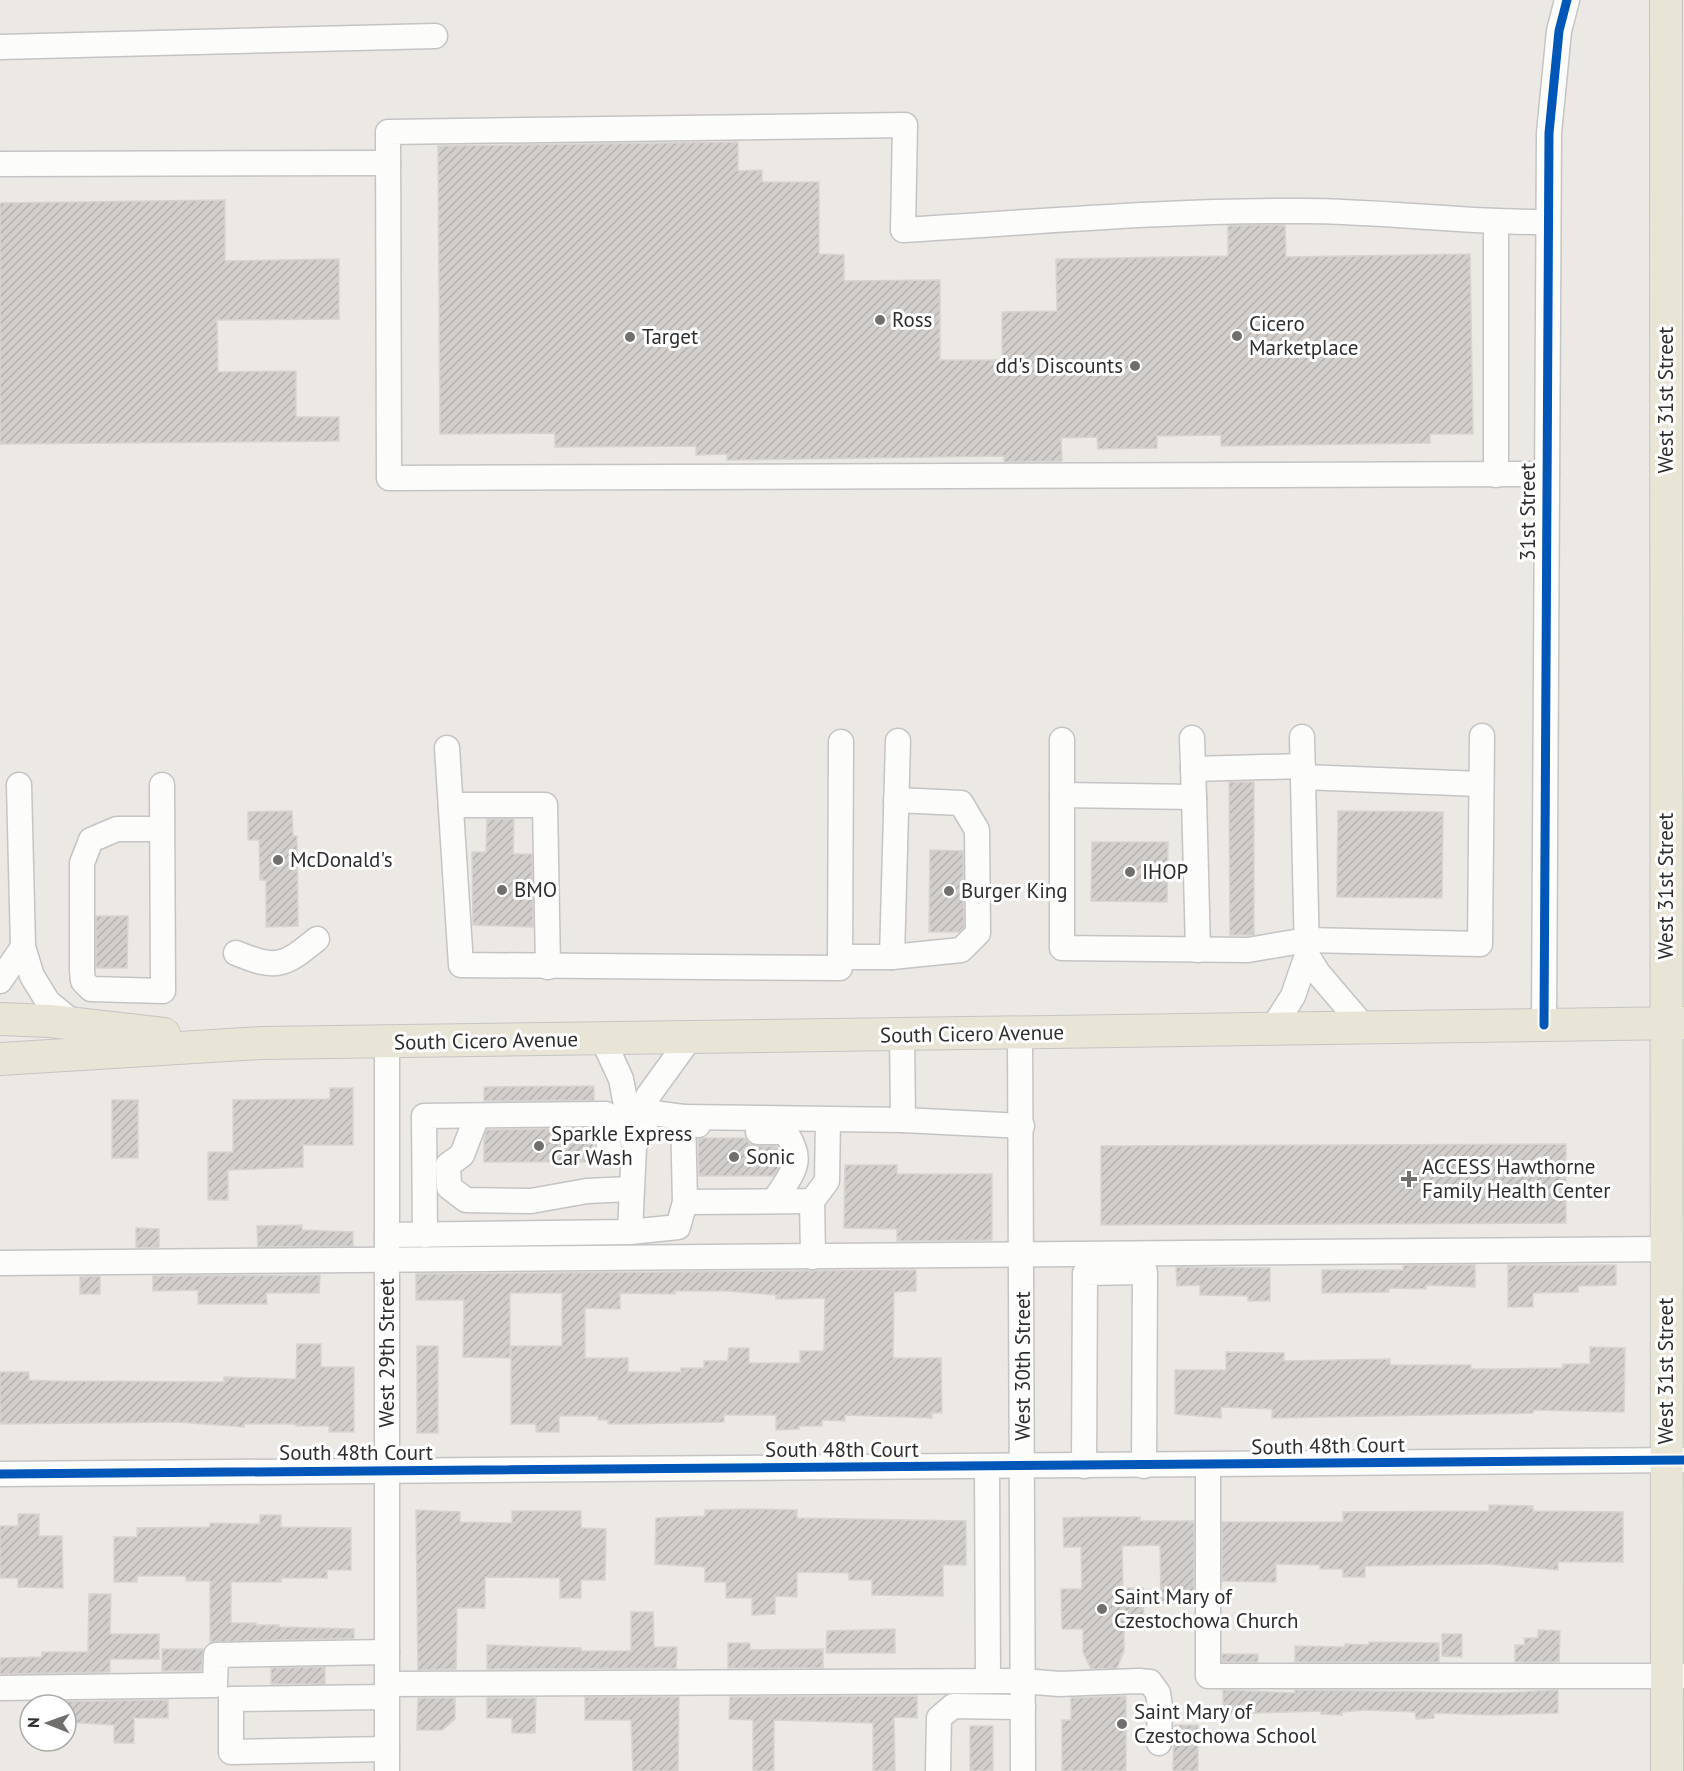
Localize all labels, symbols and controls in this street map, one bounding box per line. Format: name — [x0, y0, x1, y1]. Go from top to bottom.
place label: Ross — [892, 306, 932, 333]
place label: Cicero Marketplace — [1249, 310, 1358, 361]
marker: Ross — [873, 313, 887, 327]
place label: Target — [642, 323, 698, 350]
street label: West 31st Street — [1652, 327, 1679, 473]
marker: Cicero Marketplace — [1230, 329, 1244, 343]
marker: Target — [623, 330, 637, 344]
place label: dd's Discounts — [995, 352, 1123, 379]
marker: dd's Discounts — [1128, 359, 1142, 373]
street label: 31st Street — [1514, 463, 1541, 561]
street label: West 31st Street — [1652, 813, 1679, 959]
place label: McDonald's — [290, 846, 393, 873]
marker: McDonald's — [271, 853, 285, 867]
place label: IHOP — [1142, 858, 1188, 885]
marker: IHOP — [1123, 865, 1137, 879]
place label: BMO — [514, 876, 557, 903]
place label: Burger King — [961, 877, 1068, 904]
marker: BMO — [495, 883, 509, 897]
marker: Burger King — [942, 884, 956, 898]
street label: South Cicero Avenue — [880, 1018, 1064, 1049]
street label: South Cicero Avenue — [394, 1025, 578, 1056]
place label: Sparkle Express Car Wash — [551, 1120, 692, 1171]
marker: Sparkle Express Car Wash — [532, 1139, 546, 1153]
place label: Sonic — [746, 1143, 795, 1170]
marker: Sonic — [727, 1150, 741, 1164]
place label: ACCESS Hawthorne Family Health Center — [1422, 1153, 1610, 1204]
marker: ACCESS Hawthorne Family Health Center — [1400, 1170, 1418, 1188]
street label: West 29th Street — [373, 1278, 400, 1428]
street label: West 30th Street — [1009, 1291, 1036, 1441]
street label: West 31st Street — [1652, 1298, 1679, 1444]
street label: South 48th Court — [1251, 1431, 1405, 1460]
street label: South 48th Court — [765, 1436, 919, 1463]
street label: South 48th Court — [279, 1439, 433, 1466]
place label: Saint Mary of Czestochowa Church — [1114, 1583, 1299, 1634]
marker: Saint Mary of Czestochowa Church — [1095, 1602, 1109, 1616]
north arrow — [18, 1693, 78, 1753]
place label: Saint Mary of Czestochowa School — [1134, 1698, 1316, 1749]
text: N — [23, 1717, 43, 1728]
marker: Saint Mary of Czestochowa School — [1115, 1717, 1129, 1731]

